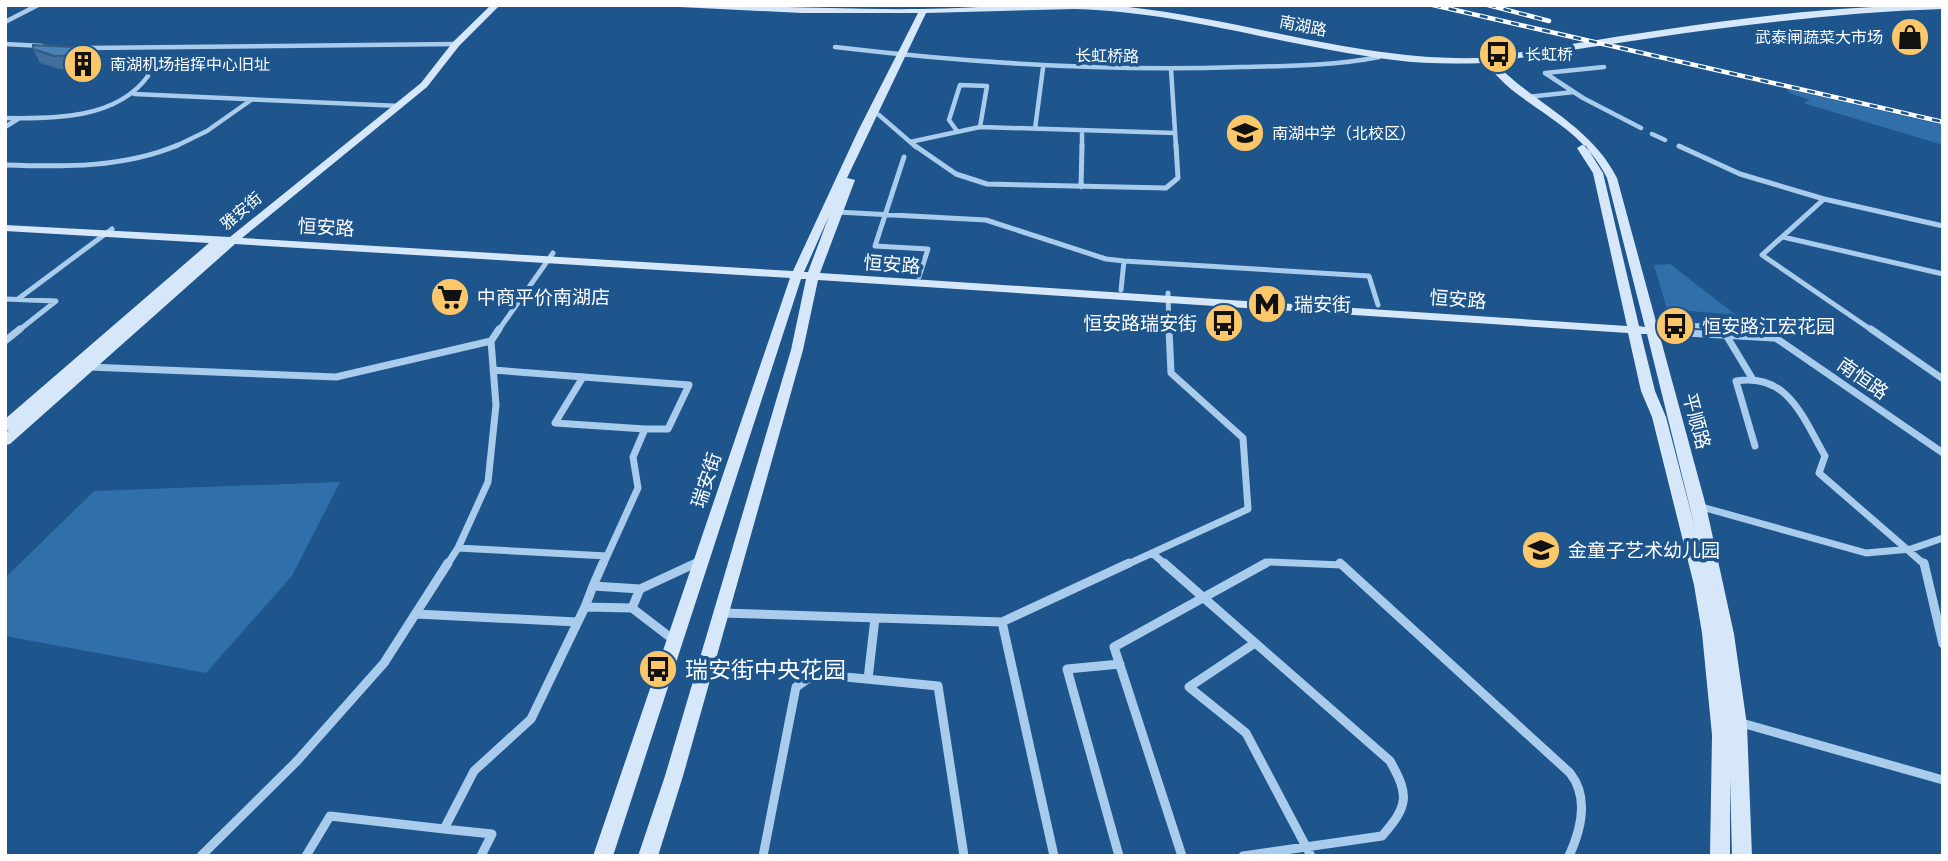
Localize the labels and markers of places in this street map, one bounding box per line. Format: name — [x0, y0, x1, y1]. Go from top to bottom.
shop icon: 武泰闸蔬菜大市场 — [1889, 16, 1931, 58]
place label: 武泰闸蔬菜大市场 — [1755, 28, 1883, 47]
bus stop icon: 长虹桥 — [1477, 33, 1519, 75]
building icon: 南湖机场指挥中心旧址 — [62, 43, 104, 85]
place label: 长虹桥 — [1525, 45, 1573, 64]
place label: 南湖机场指挥中心旧址 — [110, 55, 270, 74]
school or university icon: 南湖中学（北校区） — [1224, 112, 1266, 154]
place label: 南湖中学（北校区） — [1272, 124, 1416, 143]
supermarket icon: 中商平价南湖店 — [429, 276, 471, 318]
metro station icon: 瑞安街 — [1246, 283, 1288, 325]
place label: 中商平价南湖店 — [477, 286, 610, 308]
place label: 瑞安街 — [1294, 293, 1351, 315]
bus stop icon: 恒安路瑞安街 — [1203, 302, 1245, 344]
bus stop icon: 恒安路江宏花园 — [1654, 305, 1696, 347]
place label: 恒安路瑞安街 — [1083, 312, 1197, 334]
place label: 恒安路江宏花园 — [1702, 315, 1835, 337]
school or university icon: 金童子艺术幼儿园 — [1520, 529, 1562, 571]
place label: 金童子艺术幼儿园 — [1568, 539, 1720, 561]
bus stop icon: 瑞安街中央花园 — [637, 648, 679, 690]
place label: 瑞安街中央花园 — [685, 656, 846, 683]

